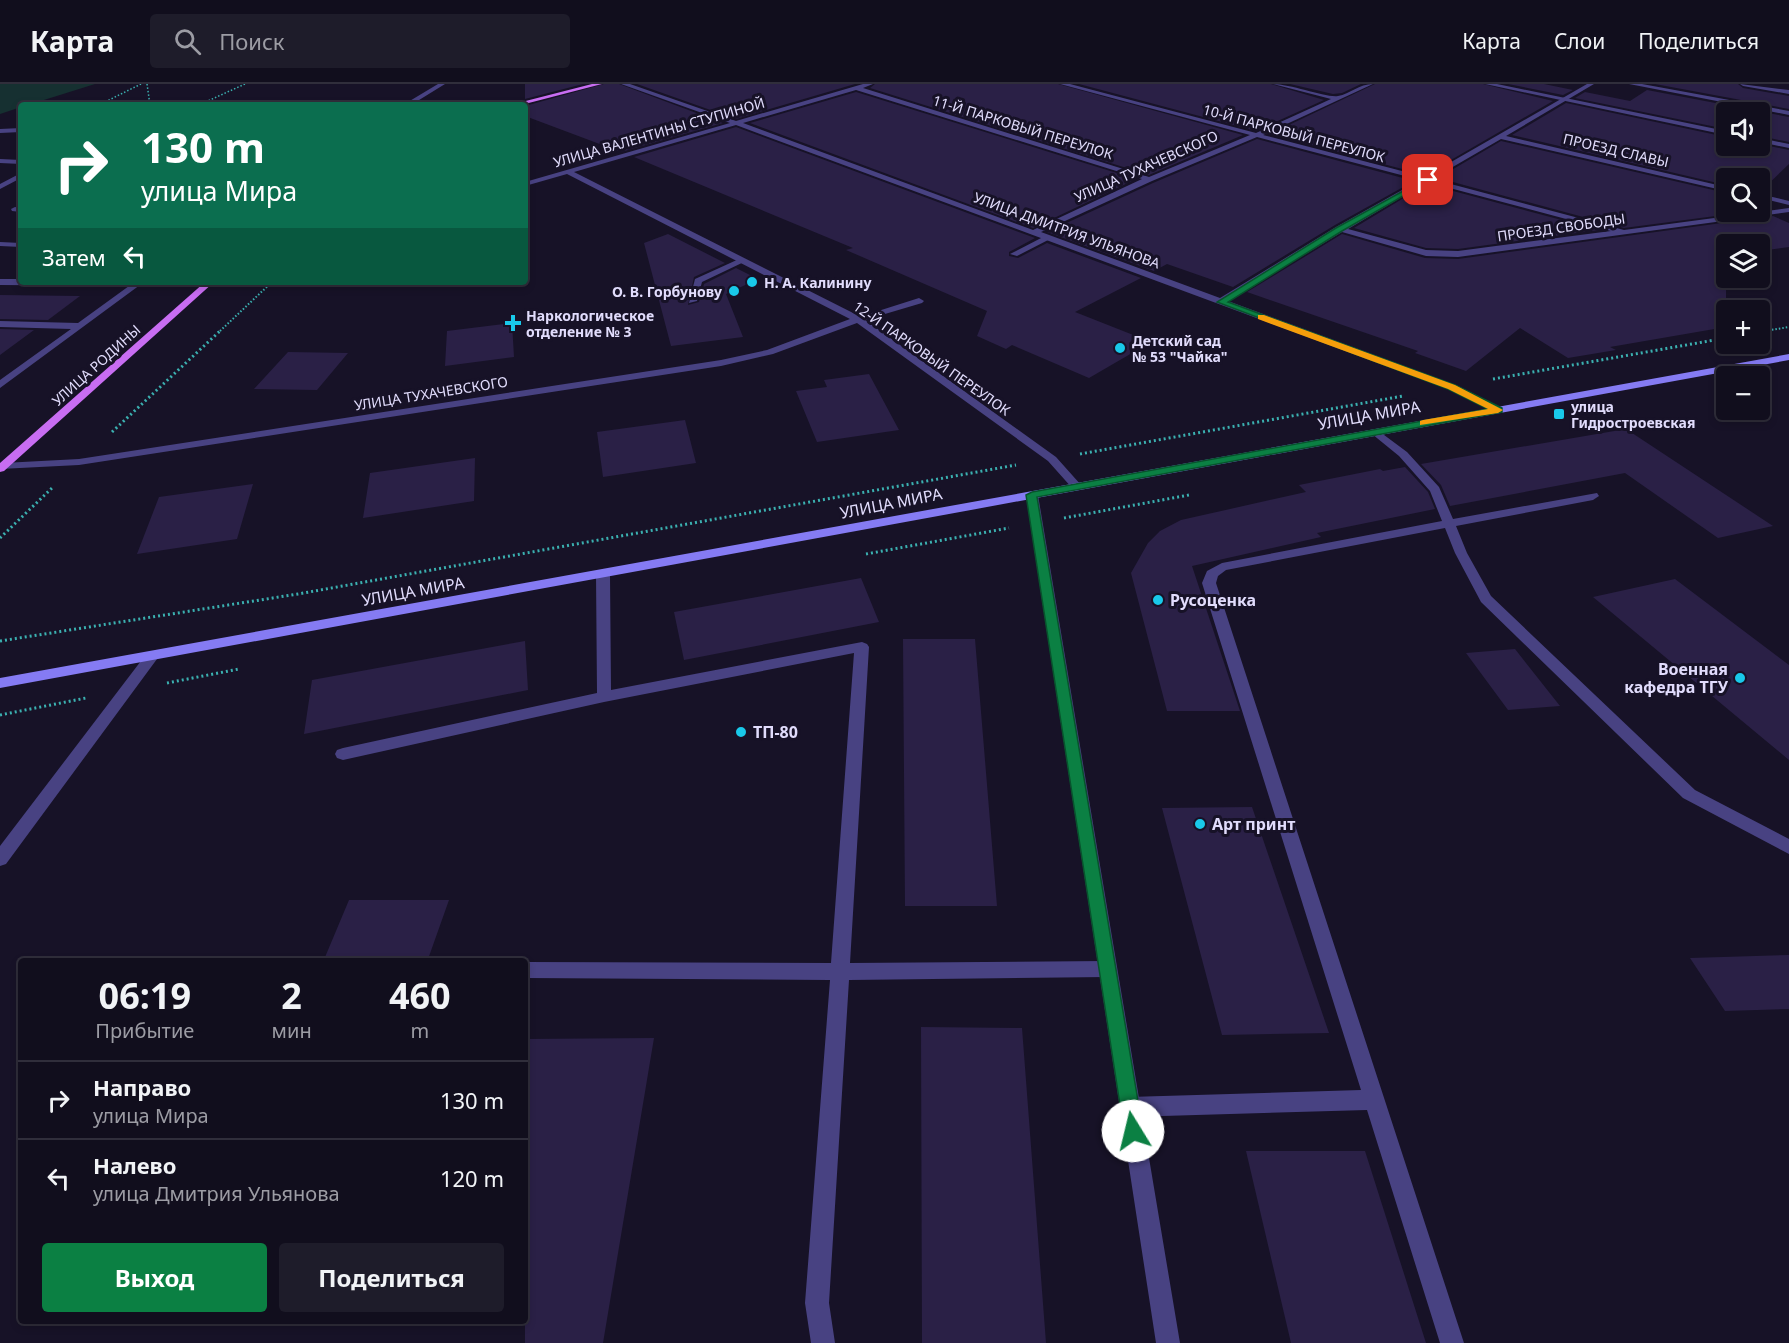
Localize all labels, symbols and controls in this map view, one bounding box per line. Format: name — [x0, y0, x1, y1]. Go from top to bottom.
search box — [150, 14, 570, 68]
text: Карта — [30, 22, 114, 60]
icon: search — [171, 25, 204, 58]
text: Поиск — [219, 26, 285, 56]
text: Карта — [1462, 27, 1521, 55]
text: Слои — [1554, 27, 1605, 55]
text: Поделиться — [1638, 27, 1759, 55]
street label: 11-Й ПАРКОВЫЙ ПЕРЕУЛОК — [931, 90, 1116, 164]
street label: УЛИЦА ВАЛЕНТИНЫ СТУПИНОЙ — [551, 93, 767, 171]
street label: 10-Й ПАРКОВЫЙ ПЕРЕУЛОК — [1201, 100, 1387, 167]
map controls — [1716, 102, 1770, 420]
button: sound — [1716, 102, 1770, 156]
text: 130 m — [141, 118, 265, 175]
icon: right — [42, 126, 120, 204]
street label: УЛИЦА ТУХАЧЕВСКОГО — [1071, 126, 1221, 206]
street label: ПРОЕЗД СЛАВЫ — [1561, 129, 1671, 171]
pin — [1402, 154, 1453, 205]
icon: arrive — [1411, 163, 1444, 196]
button: search — [1716, 168, 1770, 222]
text: улица Мира — [141, 172, 297, 209]
street label: УЛИЦА ДМИТРИЯ УЛЬЯНОВА — [971, 187, 1163, 273]
street label: ПРОЕЗД СВОБОДЫ — [1496, 209, 1626, 245]
button: layers — [1716, 234, 1770, 288]
icon: left — [118, 240, 151, 273]
text: Затем — [42, 242, 106, 272]
place label: Н. А. Калинину — [764, 273, 871, 292]
marker: Н. А. Калинину — [745, 275, 759, 289]
place label: О. В. Горбунову — [612, 282, 722, 301]
marker: О. В. Горбунову — [727, 284, 741, 298]
street label: 12-Й ПАРКОВЫЙ ПЕРЕУЛОК — [850, 296, 1014, 420]
button: + — [1716, 300, 1770, 354]
place label: Наркологическое отделение № 3 — [526, 306, 654, 341]
marker: Наркологическое отделение № 3 — [504, 314, 522, 332]
street label: УЛИЦА РОДИНЫ — [48, 320, 144, 410]
place label: Детский сад № 53 "Чайка" — [1132, 331, 1228, 366]
marker: Детский сад № 53 "Чайка" — [1113, 341, 1127, 355]
button: − — [1716, 366, 1770, 420]
street label: УЛИЦА ТУХАЧЕВСКОГО — [353, 371, 509, 415]
street label: УЛИЦА МИРА — [1316, 395, 1423, 435]
place label: улица Гидростроевская — [1570, 397, 1695, 432]
marker: улица Гидростроевская — [1552, 407, 1566, 421]
street label: УЛИЦА МИРА — [838, 482, 945, 524]
street label: УЛИЦА МИРА — [360, 571, 467, 611]
place label: Русоценка — [1170, 589, 1256, 611]
marker: Русоценка — [1151, 593, 1165, 607]
place label: Военная кафедра ТГУ — [1624, 658, 1729, 698]
marker: Военная кафедра ТГУ — [1733, 671, 1747, 685]
place label: ТП-80 — [753, 721, 798, 743]
marker: ТП-80 — [734, 725, 748, 739]
place label: Арт принт — [1212, 813, 1295, 835]
marker: Арт принт — [1193, 817, 1207, 831]
text: 06:19 — [99, 971, 191, 1020]
text: 2 — [281, 971, 302, 1020]
text: 460 — [389, 971, 451, 1020]
text: Прибытие — [95, 1017, 194, 1044]
text: мин — [272, 1017, 312, 1044]
text: m — [410, 1017, 429, 1044]
text: Направо — [93, 1072, 191, 1102]
icon: right — [42, 1084, 75, 1117]
text: 130 m — [440, 1085, 504, 1115]
position arrow — [1101, 1099, 1165, 1163]
text: улица Мира — [93, 1102, 209, 1129]
text: Налево — [93, 1150, 176, 1180]
icon: left — [42, 1162, 75, 1195]
text: 120 m — [440, 1163, 504, 1193]
text: улица Дмитрия Ульянова — [93, 1180, 340, 1207]
button: Выход — [42, 1243, 267, 1312]
button: Поделиться — [279, 1243, 504, 1312]

